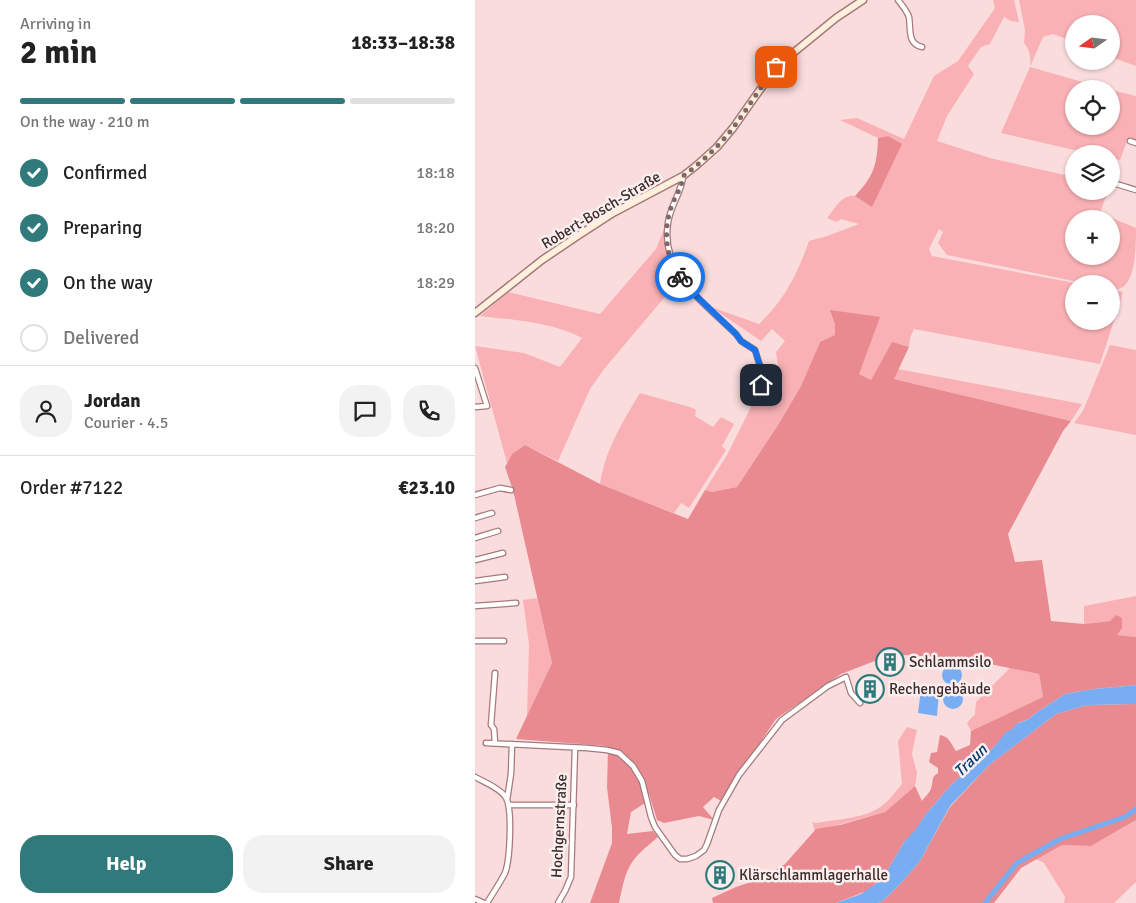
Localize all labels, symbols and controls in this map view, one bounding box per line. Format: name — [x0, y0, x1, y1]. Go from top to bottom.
text: Arriving in — [20, 14, 91, 34]
north arrow — [1065, 15, 1120, 70]
map controls — [1065, 15, 1120, 330]
text: 18:33–18:38 — [351, 31, 455, 55]
text: 2 min — [20, 33, 97, 72]
pin — [755, 46, 797, 88]
icon: bag — [762, 53, 790, 81]
button: locate — [1065, 80, 1120, 135]
text: On the way · 210 m — [20, 112, 150, 132]
button: layers — [1065, 145, 1120, 200]
icon: check — [20, 159, 48, 187]
text: Confirmed — [63, 161, 147, 185]
text: 18:18 — [416, 163, 455, 183]
street label: Robert-Bosch-Straße — [538, 167, 664, 253]
button: + — [1065, 210, 1120, 265]
icon: check — [20, 214, 48, 242]
text: Preparing — [63, 216, 142, 240]
text: 18:20 — [416, 218, 455, 238]
courier — [655, 252, 705, 302]
icon: bike — [666, 263, 694, 291]
icon: check — [20, 269, 48, 297]
text: On the way — [63, 271, 153, 295]
text: 18:29 — [416, 273, 455, 293]
button: − — [1065, 275, 1120, 330]
text: Delivered — [63, 326, 139, 350]
pin — [740, 364, 782, 406]
icon: home — [747, 371, 775, 399]
button: person — [20, 385, 72, 437]
button: chat — [339, 385, 391, 437]
button: phone — [403, 385, 455, 437]
text: Jordan — [84, 389, 141, 413]
text: Courier · 4.5 — [84, 413, 168, 433]
text: Order #7122 — [20, 476, 123, 500]
text: €23.10 — [398, 476, 455, 500]
building icon: Schlammsilo — [875, 647, 905, 677]
place label: Schlammsilo — [909, 653, 991, 671]
building icon: Rechengebäude — [855, 674, 885, 704]
place label: Rechengebäude — [889, 680, 991, 698]
water label: Traun — [950, 739, 992, 781]
street label: Hochgernstraße — [547, 774, 571, 878]
button: Help — [20, 835, 233, 893]
button: Share — [243, 835, 455, 893]
building icon: Klärschlammlagerhalle — [705, 860, 735, 890]
place label: Klärschlammlagerhalle — [739, 866, 888, 884]

